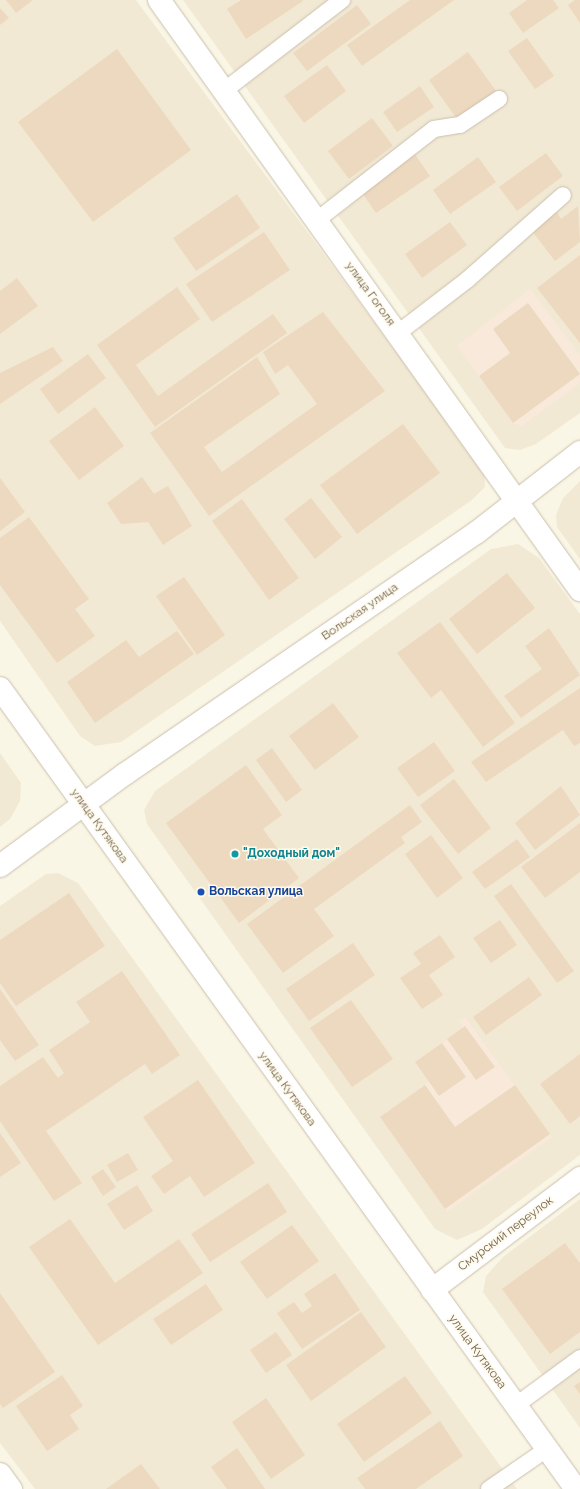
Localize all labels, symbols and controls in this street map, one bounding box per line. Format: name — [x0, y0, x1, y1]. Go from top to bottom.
street label: улица Гоголя — [342, 259, 398, 329]
street label: Вольская улица — [319, 580, 401, 644]
street label: улица Кутякова — [67, 786, 131, 866]
place label: "Доходный дом" — [243, 847, 340, 861]
marker: "Доходный дом" — [230, 849, 240, 859]
place label: Вольская улица — [209, 885, 303, 899]
marker: Вольская улица — [196, 887, 206, 897]
street label: улица Кутякова — [255, 1049, 319, 1129]
street label: Смурский переулок — [456, 1193, 556, 1275]
street label: улица Кутякова — [445, 1312, 509, 1392]

